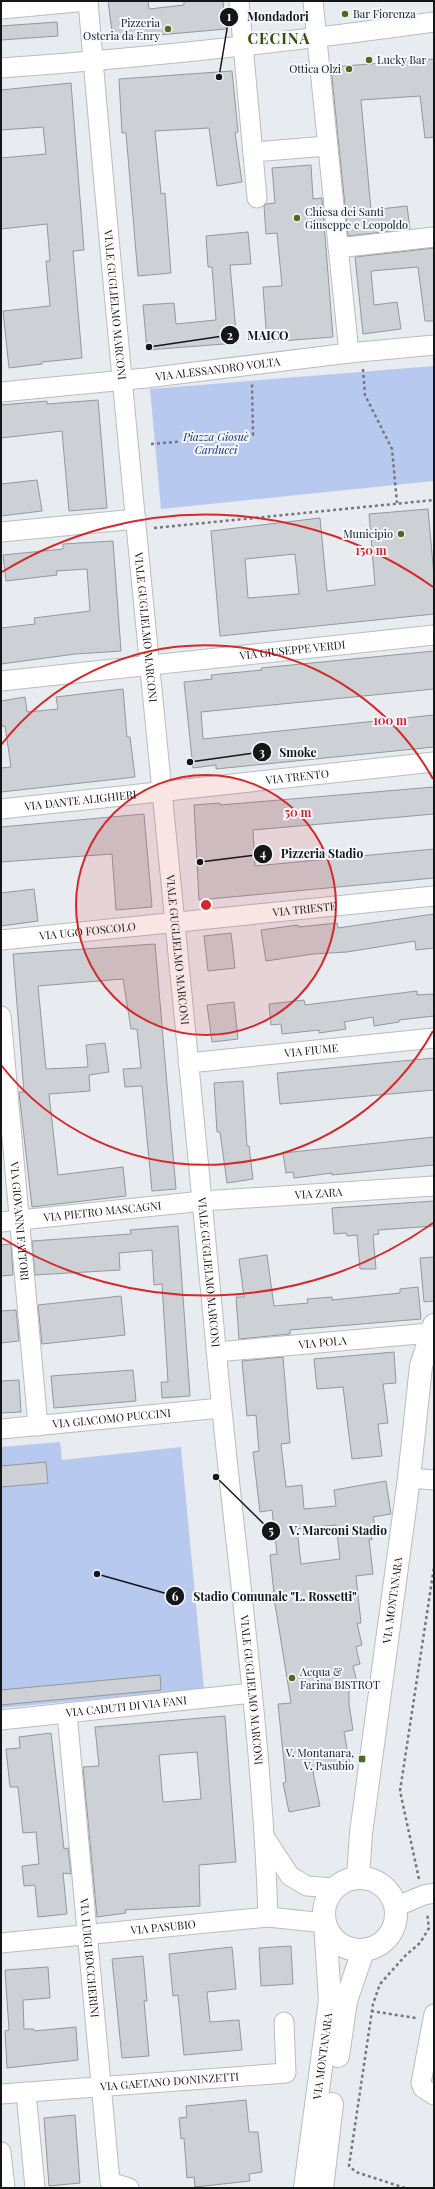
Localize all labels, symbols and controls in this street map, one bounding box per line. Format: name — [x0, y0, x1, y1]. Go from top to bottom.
callout: Mondadori — [219, 5, 317, 29]
place label: Bar Fiorenza — [353, 6, 416, 21]
text: 1 — [227, 8, 232, 24]
text: Mondadori — [247, 8, 309, 24]
marker: Bar Fiorenza — [340, 9, 350, 19]
place label: Pizzeria Osteria da Enry — [83, 15, 161, 43]
marker: Pizzeria Osteria da Enry — [163, 24, 173, 34]
district label: CECINA — [248, 28, 310, 48]
place label: Lucky Bar — [377, 52, 427, 67]
marker: Lucky Bar — [364, 55, 374, 65]
place label: Ottica Olzi — [289, 61, 341, 76]
marker: Ottica Olzi — [344, 64, 354, 74]
place label: Chiesa dei Santi Giuseppe e Leopoldo — [305, 204, 408, 232]
marker: Chiesa dei Santi Giuseppe e Leopoldo — [292, 213, 302, 223]
street label: VIALE GUGLIELMO MARCONI — [101, 228, 130, 381]
callout: MAICO — [220, 323, 297, 347]
text: 2 — [227, 327, 233, 343]
text: MAICO — [247, 327, 289, 343]
street label: VIA ALESSANDRO VOLTA — [154, 354, 281, 384]
park label: Piazza Giosuè Carducci — [182, 429, 249, 457]
place label: Municipio — [343, 526, 393, 541]
marker: Municipio — [396, 529, 406, 539]
text: 150 m — [355, 542, 387, 558]
street label: VIALE GUGLIELMO MARCONI — [131, 551, 161, 703]
street label: VIA GIUSEPPE VERDI — [238, 636, 346, 663]
text: 100 m — [373, 712, 407, 728]
callout: Smoke — [252, 740, 325, 764]
text: 3 — [259, 744, 265, 760]
text: Smoke — [279, 744, 317, 760]
street label: VIA TRENTO — [264, 765, 330, 787]
street label: VIA DANTE ALIGHIERI — [23, 786, 138, 814]
text: 50 m — [285, 804, 312, 820]
callout: Pizzeria Stadio — [253, 842, 371, 866]
text: 4 — [260, 845, 266, 861]
text: Pizzeria Stadio — [281, 845, 363, 861]
street label: VIALE GUGLIELMO MARCONI — [163, 873, 193, 1026]
centre of rings — [199, 898, 213, 912]
street label: VIA TRIESTE — [271, 898, 337, 919]
street label: VIA UGO FOSCOLO — [38, 918, 137, 943]
street label: VIA FIUME — [283, 1040, 339, 1060]
street label: VIA GIOVANNI FATTORI — [7, 1160, 33, 1282]
street label: VIA ZARA — [293, 1184, 343, 1202]
street label: VIALE GUGLIELMO MARCONI — [195, 1196, 224, 1348]
street label: VIA PIETRO MASCAGNI — [42, 1197, 162, 1225]
street label: VIA POLA — [297, 1332, 347, 1352]
street label: VIA GIACOMO PUCCINI — [51, 1405, 172, 1431]
callout: V. Marconi Stadio — [261, 1519, 395, 1543]
text: 5 — [268, 1522, 274, 1538]
text: V. Marconi Stadio — [288, 1522, 387, 1538]
street label: VIA MONTANARA — [379, 1556, 405, 1645]
callout: Stadio Comunale "L. Rossetti" — [165, 1584, 365, 1608]
text: 6 — [172, 1588, 179, 1604]
text: Stadio Comunale "L. Rossetti" — [193, 1588, 357, 1604]
street label: VIALE GUGLIELMO MARCONI — [237, 1613, 267, 1766]
place label: Acqua & Farina BISTROT — [299, 1664, 380, 1692]
marker: Acqua & Farina BISTROT — [287, 1673, 297, 1683]
street label: VIA CADUTI DI VIA FANI — [64, 1692, 188, 1720]
place label: V. Montanara, V. Pasubio — [285, 1745, 354, 1773]
marker: V. Montanara, V. Pasubio — [357, 1754, 367, 1764]
street label: VIA LUIGI BOCCHERINI — [77, 1897, 103, 2019]
street label: VIA PASUBIO — [129, 1916, 196, 1937]
street label: VIA MONTANARA — [309, 2012, 335, 2101]
street label: VIA GAETANO DONINZETTI — [99, 2068, 240, 2094]

